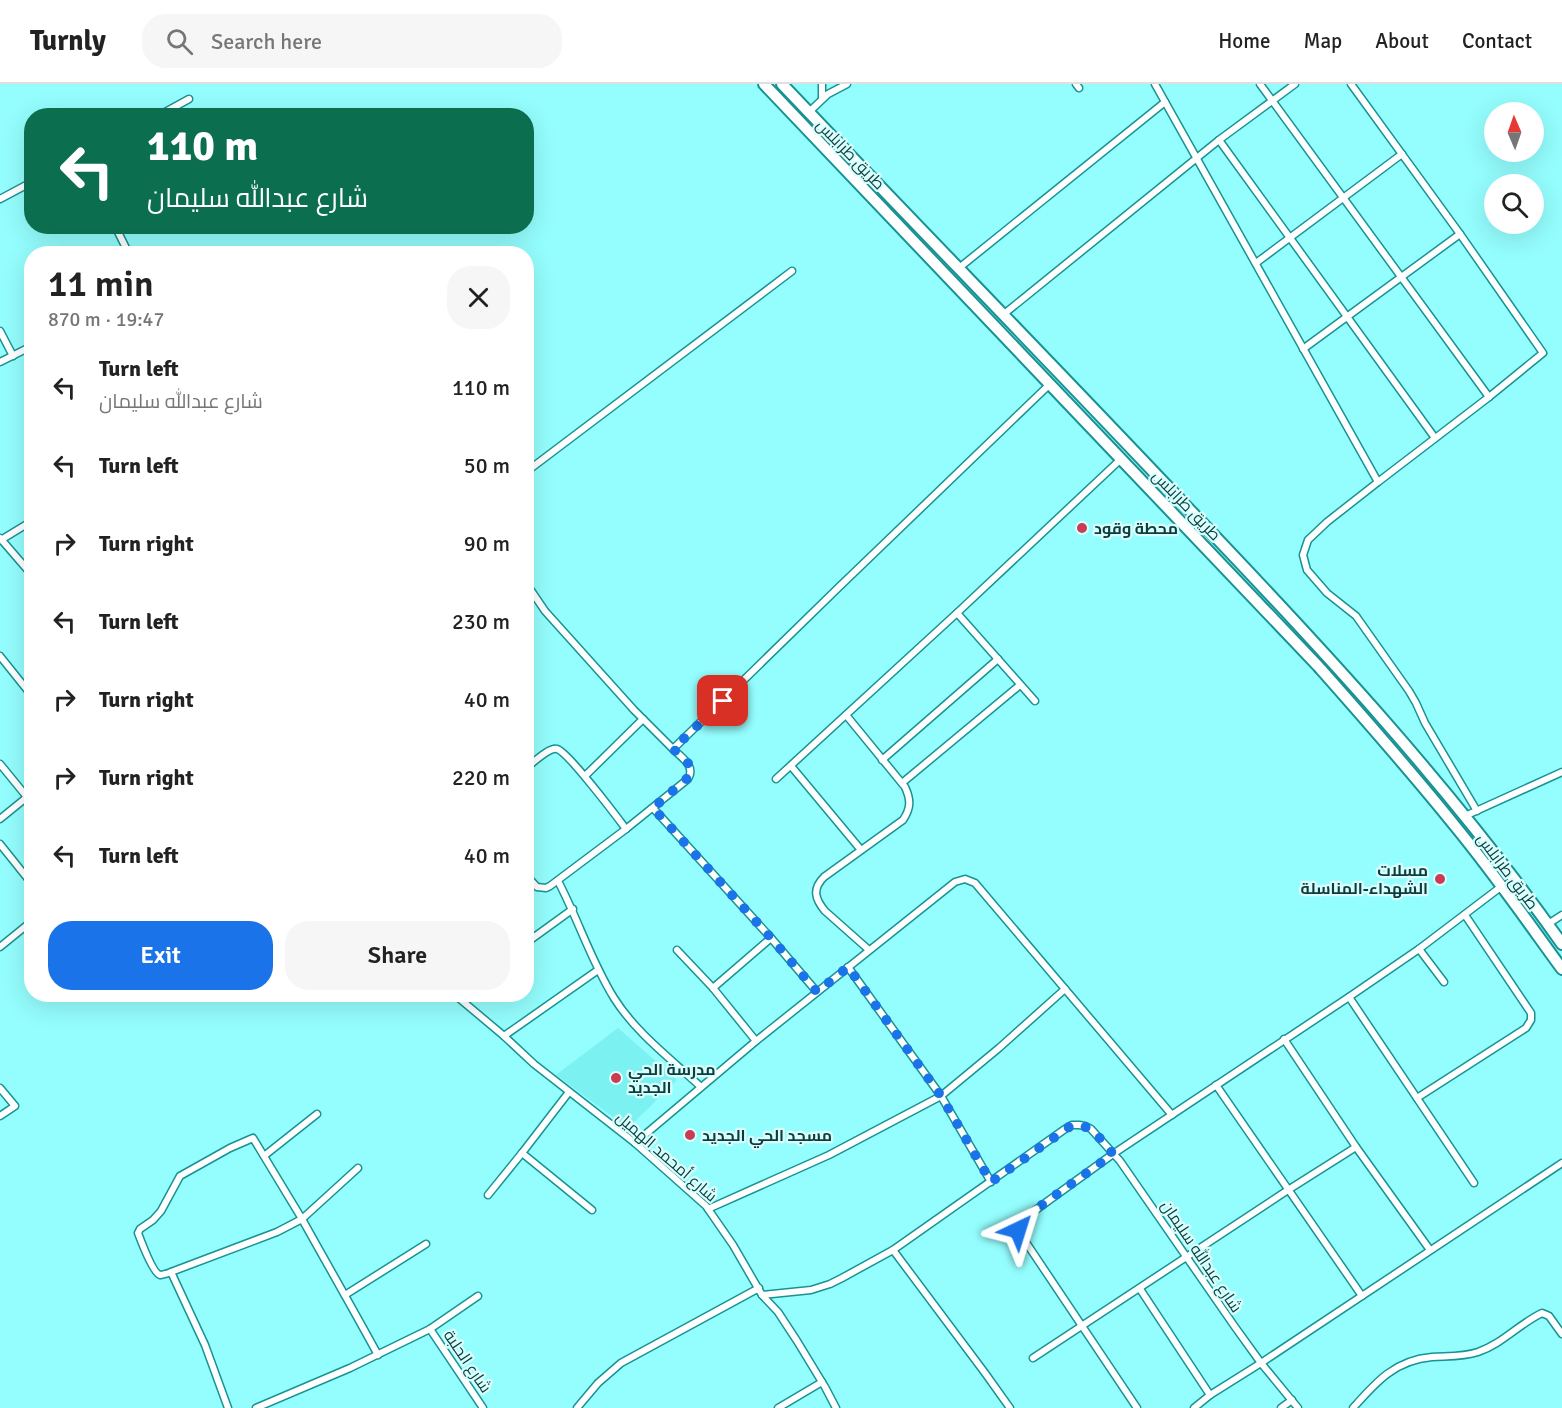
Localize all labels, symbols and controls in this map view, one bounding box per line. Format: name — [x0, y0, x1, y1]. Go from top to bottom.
search box — [142, 14, 562, 68]
text: Turnly — [30, 24, 106, 58]
icon: search — [163, 25, 196, 58]
text: Search here — [211, 28, 322, 55]
text: Home — [1218, 28, 1271, 54]
text: Map — [1304, 28, 1342, 54]
text: About — [1375, 28, 1429, 54]
text: Contact — [1462, 28, 1532, 54]
north arrow — [1484, 102, 1544, 162]
map controls — [1484, 102, 1544, 234]
street label: طريق طرابلس — [812, 115, 889, 194]
text: 110 m — [147, 121, 258, 172]
icon: left — [48, 132, 126, 210]
button: search — [1484, 174, 1544, 234]
text: شارع عبدالله سليمان — [147, 182, 368, 215]
text: 11 min — [48, 262, 154, 307]
button: close — [447, 266, 510, 329]
text: 870 m · 19:47 — [48, 307, 164, 332]
text: Turn left — [99, 355, 179, 382]
icon: left — [48, 371, 81, 404]
text: 110 m — [452, 374, 510, 401]
text: شارع عبدالله سليمان — [99, 389, 263, 414]
icon: left — [48, 449, 81, 482]
text: Turn left — [99, 452, 179, 479]
text: 50 m — [464, 452, 510, 479]
street label: طريق طرابلس — [1148, 466, 1225, 545]
place label: محطة وقود — [1094, 519, 1178, 539]
marker: محطة وقود — [1075, 521, 1089, 535]
icon: right — [48, 527, 81, 560]
text: Turn right — [99, 530, 194, 557]
text: 90 m — [464, 530, 510, 557]
icon: left — [48, 605, 81, 638]
text: Turn left — [99, 608, 179, 635]
text: 230 m — [452, 608, 510, 635]
pin — [697, 675, 748, 726]
icon: right — [48, 683, 81, 716]
icon: arrive — [706, 684, 739, 717]
text: Turn right — [99, 686, 194, 713]
text: 40 m — [464, 686, 510, 713]
icon: right — [48, 761, 81, 794]
text: Turn right — [99, 764, 194, 791]
text: 220 m — [452, 764, 510, 791]
street label: طريق طرابلس — [1472, 830, 1542, 914]
icon: left — [48, 839, 81, 872]
text: Turn left — [99, 842, 179, 869]
text: 40 m — [464, 842, 510, 869]
place label: مسلات الشهداء-المناسلة — [1301, 861, 1428, 899]
marker: مسلات الشهداء-المناسلة — [1433, 872, 1447, 886]
button: Exit — [48, 921, 273, 990]
button: Share — [285, 921, 510, 990]
place label: مدرسة الحي الجديد — [628, 1060, 716, 1098]
marker: مدرسة الحي الجديد — [609, 1071, 623, 1085]
street label: شارع أمحمد الهميل — [611, 1107, 721, 1207]
place label: مسجد الحي الجديد — [702, 1126, 832, 1148]
marker: مسجد الحي الجديد — [683, 1128, 697, 1142]
street label: شارع عبدالله سليمان — [1155, 1196, 1247, 1317]
position arrow — [986, 1198, 1050, 1262]
street label: شارع الحلبة — [438, 1326, 496, 1397]

